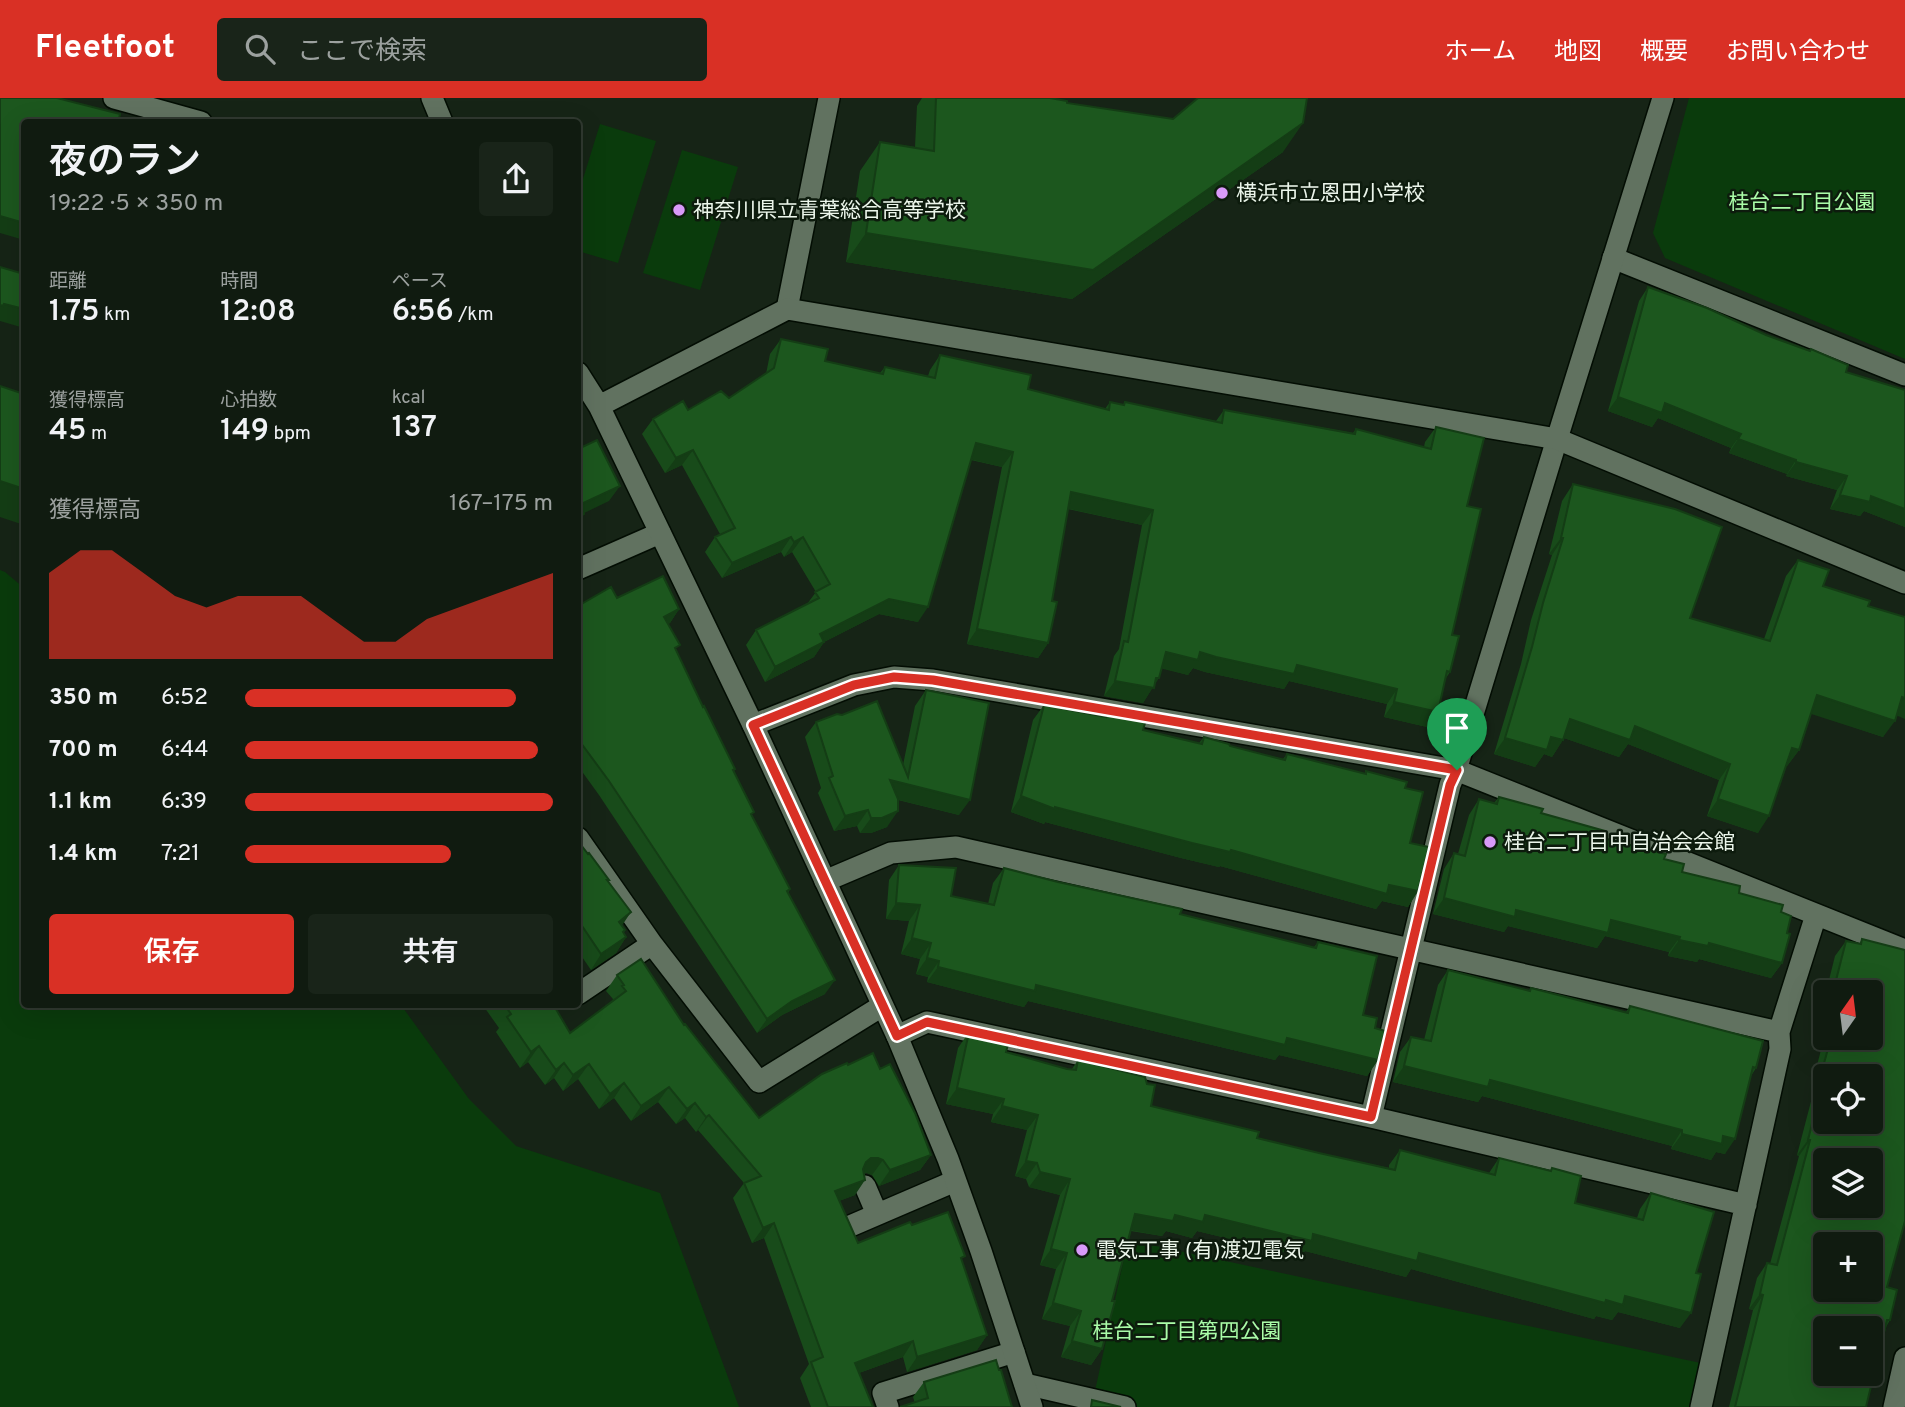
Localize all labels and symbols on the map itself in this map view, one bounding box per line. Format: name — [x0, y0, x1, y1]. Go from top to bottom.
place label: 横浜市立恩田小学校 — [1236, 181, 1425, 208]
marker: 横浜市立恩田小学校 — [1214, 185, 1230, 201]
park label: 桂台二丁目公園 — [1729, 190, 1876, 217]
place label: 神奈川県立青葉総合高等学校 — [693, 198, 966, 225]
marker: 神奈川県立青葉総合高等学校 — [671, 202, 687, 218]
pin — [1427, 698, 1487, 770]
place label: 桂台二丁目中自治会会館 — [1504, 830, 1735, 857]
marker: 桂台二丁目中自治会会館 — [1482, 834, 1498, 850]
north arrow — [1813, 980, 1883, 1050]
place label: 電気工事 (有)渡辺電気 — [1096, 1238, 1304, 1265]
marker: 電気工事 (有)渡辺電気 — [1074, 1242, 1090, 1258]
park label: 桂台二丁目第四公園 — [1093, 1319, 1282, 1346]

